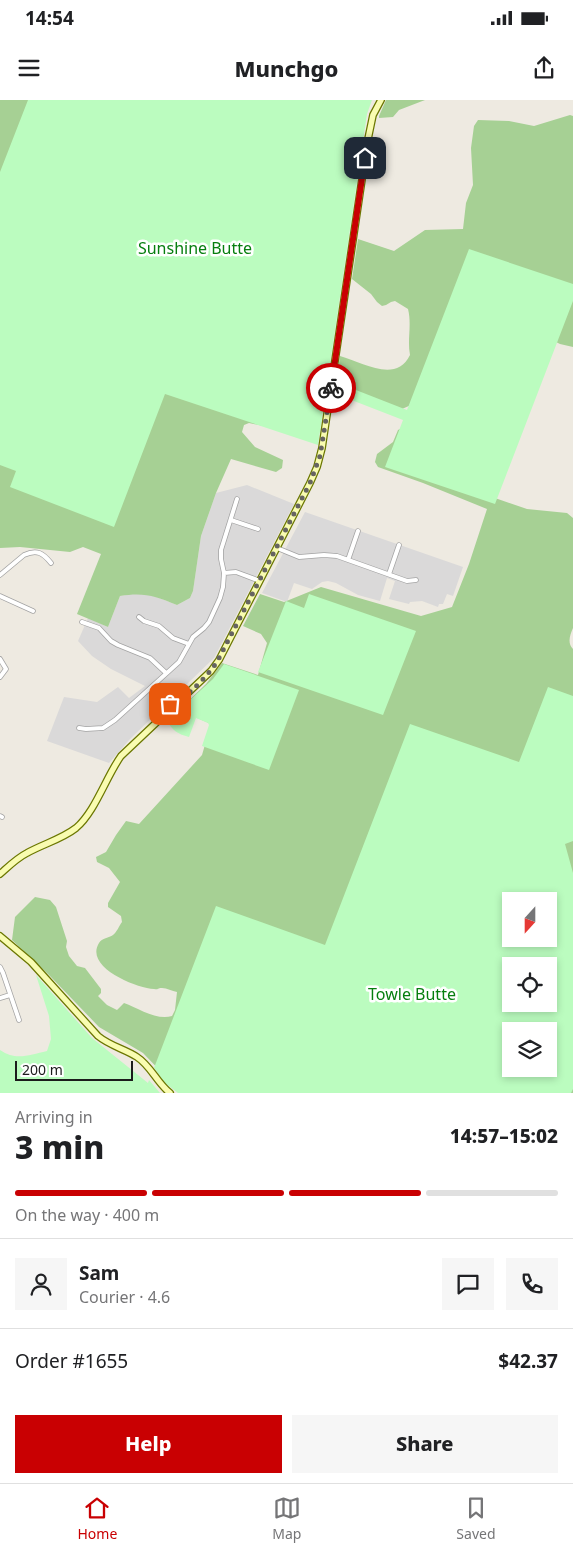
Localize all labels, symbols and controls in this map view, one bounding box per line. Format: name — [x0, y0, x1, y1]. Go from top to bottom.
text: 14:54 — [25, 5, 74, 31]
text: Munchgo — [235, 53, 338, 83]
icon: menu — [15, 54, 43, 82]
icon: share — [530, 54, 558, 82]
pin — [344, 137, 386, 179]
icon: home — [351, 144, 379, 172]
park label: Sunshine Butte — [138, 237, 252, 259]
courier — [306, 363, 356, 413]
icon: bike — [317, 374, 345, 402]
pin — [149, 683, 191, 725]
icon: bag — [156, 690, 184, 718]
north arrow — [502, 892, 558, 948]
map controls — [502, 892, 557, 1077]
button: locate — [502, 957, 557, 1012]
park label: Towle Butte — [368, 983, 456, 1005]
button: layers — [502, 1022, 557, 1077]
scale bar — [15, 1058, 132, 1081]
text: 200 m — [22, 1060, 63, 1079]
text: Arriving in — [15, 1106, 93, 1128]
text: 14:57–15:02 — [450, 1123, 558, 1149]
text: 3 min — [15, 1125, 104, 1168]
text: On the way · 400 m — [15, 1204, 159, 1226]
button: person — [15, 1258, 67, 1310]
button: chat — [442, 1258, 494, 1310]
button: phone — [506, 1258, 558, 1310]
text: Sam — [79, 1260, 119, 1286]
text: Courier · 4.6 — [79, 1286, 170, 1308]
text: Order #1655 — [15, 1348, 128, 1374]
text: $42.37 — [498, 1348, 558, 1374]
button: Help — [15, 1415, 282, 1473]
button: Share — [292, 1415, 558, 1473]
tab: Home — [77, 1494, 117, 1543]
tab: Map — [272, 1494, 301, 1543]
tab: Saved — [456, 1494, 496, 1543]

